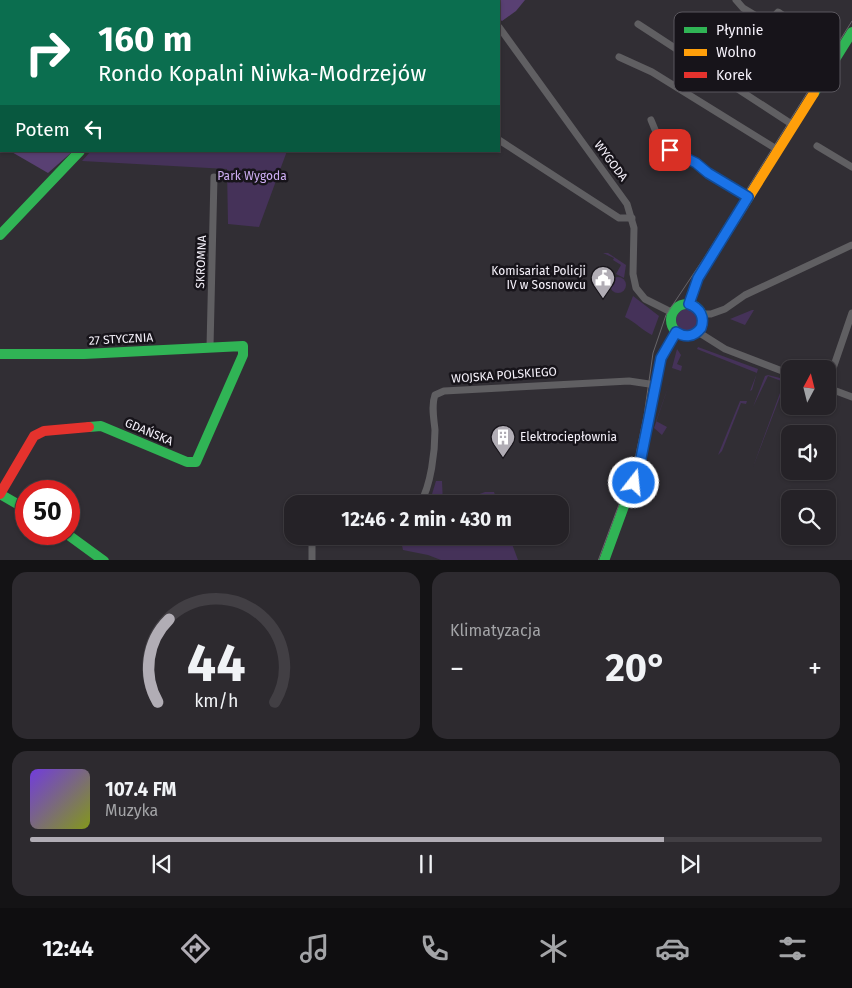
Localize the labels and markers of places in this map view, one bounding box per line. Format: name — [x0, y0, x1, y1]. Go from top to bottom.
pin — [649, 129, 691, 171]
place label: Komisariat Policji IV w Sosnowcu — [491, 264, 586, 292]
public building icon: Komisariat Policji IV w Sosnowcu — [590, 265, 616, 299]
building icon: Elektrociepłownia — [490, 424, 516, 458]
place label: Elektrociepłownia — [520, 430, 617, 444]

